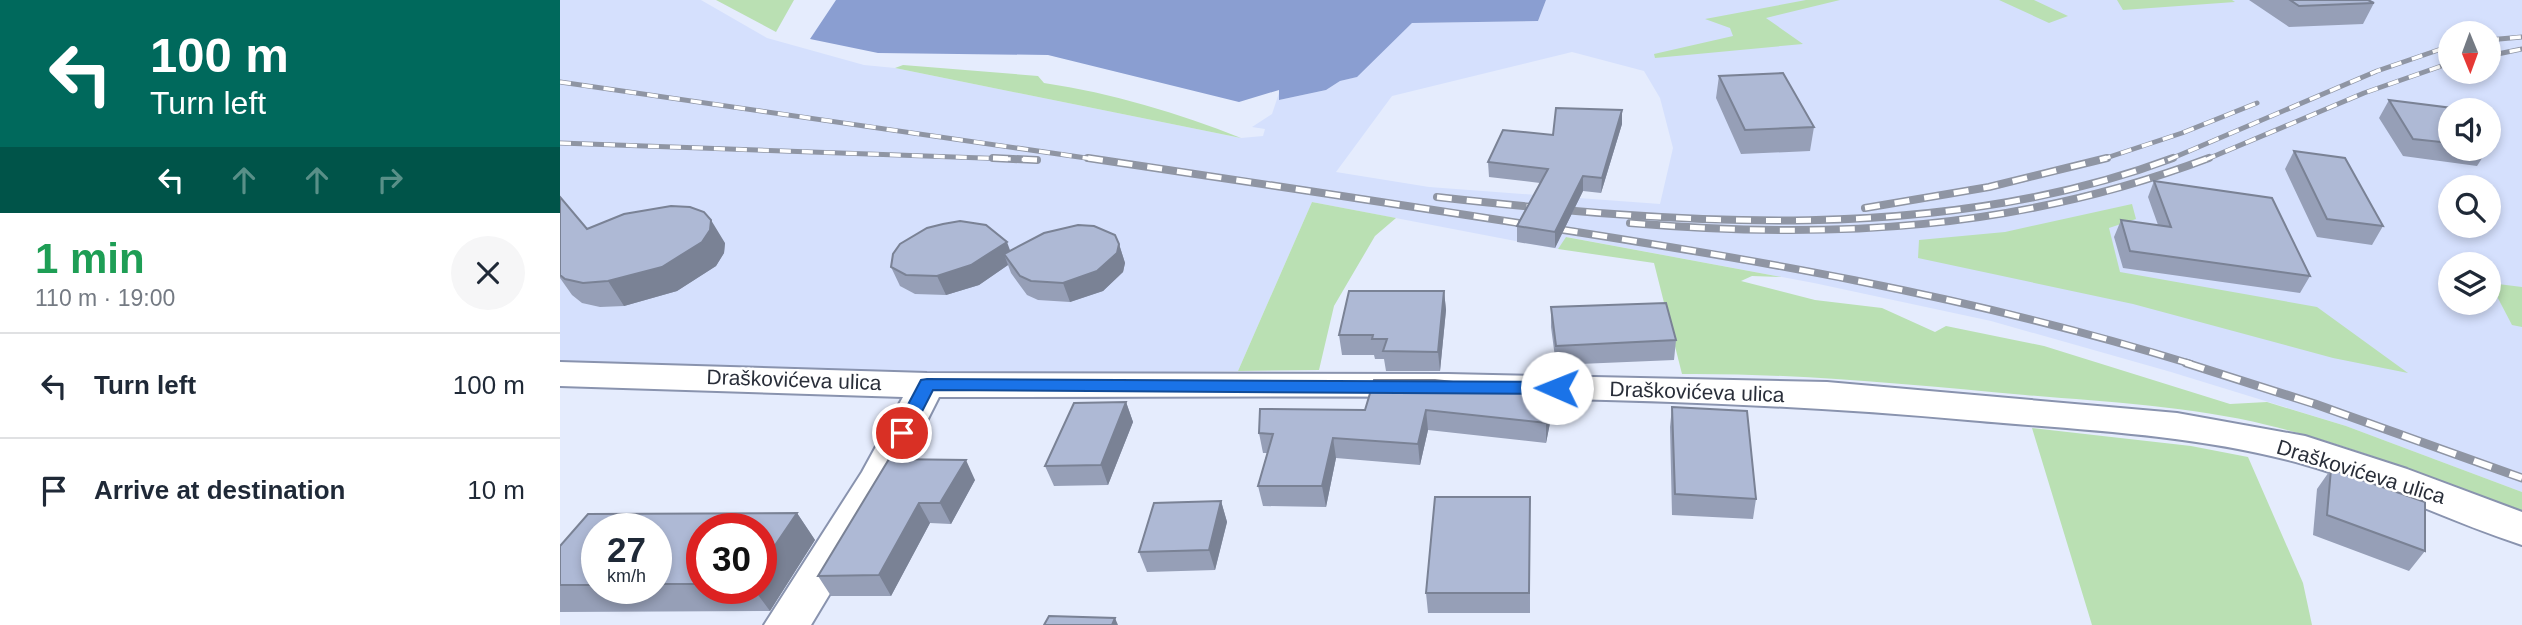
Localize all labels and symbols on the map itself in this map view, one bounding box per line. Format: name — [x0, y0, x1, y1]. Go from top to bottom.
north arrow — [2438, 21, 2501, 84]
position arrow — [1520, 351, 1594, 425]
street label: Draškovićeva ulica — [706, 365, 882, 394]
street label: Draškovićeva ulica — [1609, 377, 1785, 406]
pin — [872, 403, 932, 463]
street label: Draškovićeva ulica — [2274, 435, 2449, 508]
speed limit sign: 30 — [686, 513, 777, 604]

